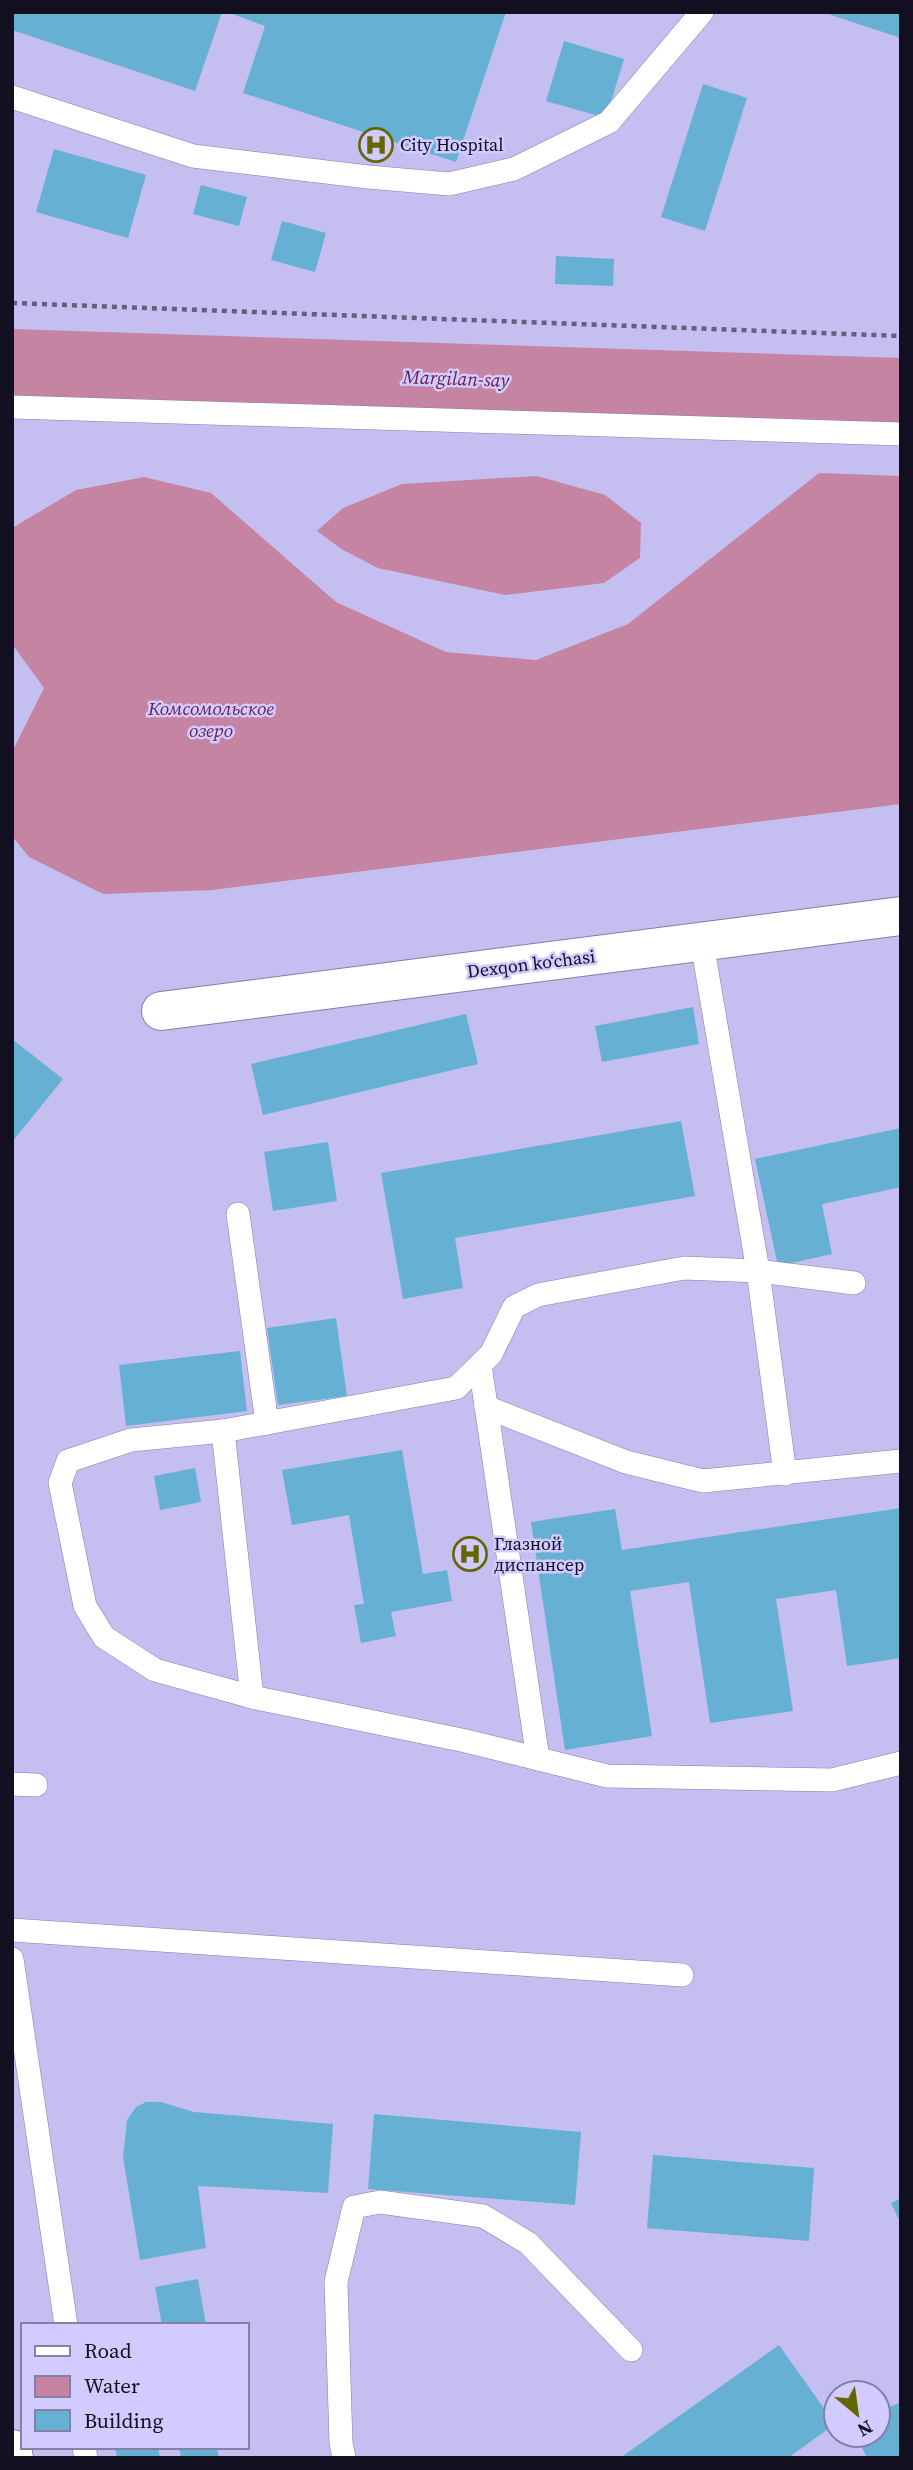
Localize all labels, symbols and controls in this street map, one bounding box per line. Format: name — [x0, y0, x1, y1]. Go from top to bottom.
hospital icon: City Hospital — [357, 126, 395, 164]
place label: City Hospital — [400, 132, 504, 157]
water label: Margilan-say — [401, 363, 511, 393]
water label: Комсомольское озеро — [147, 695, 274, 743]
street label: Dexqon koʻchasi — [465, 943, 597, 984]
place label: Глазной диспансер — [494, 1531, 584, 1577]
hospital icon: Глазной диспансер — [451, 1535, 489, 1573]
legend — [21, 2323, 248, 2449]
text: Road — [84, 2336, 132, 2365]
text: Water — [84, 2371, 140, 2400]
north arrow — [822, 2379, 892, 2449]
text: Building — [84, 2406, 163, 2435]
text: N — [853, 2414, 878, 2444]

